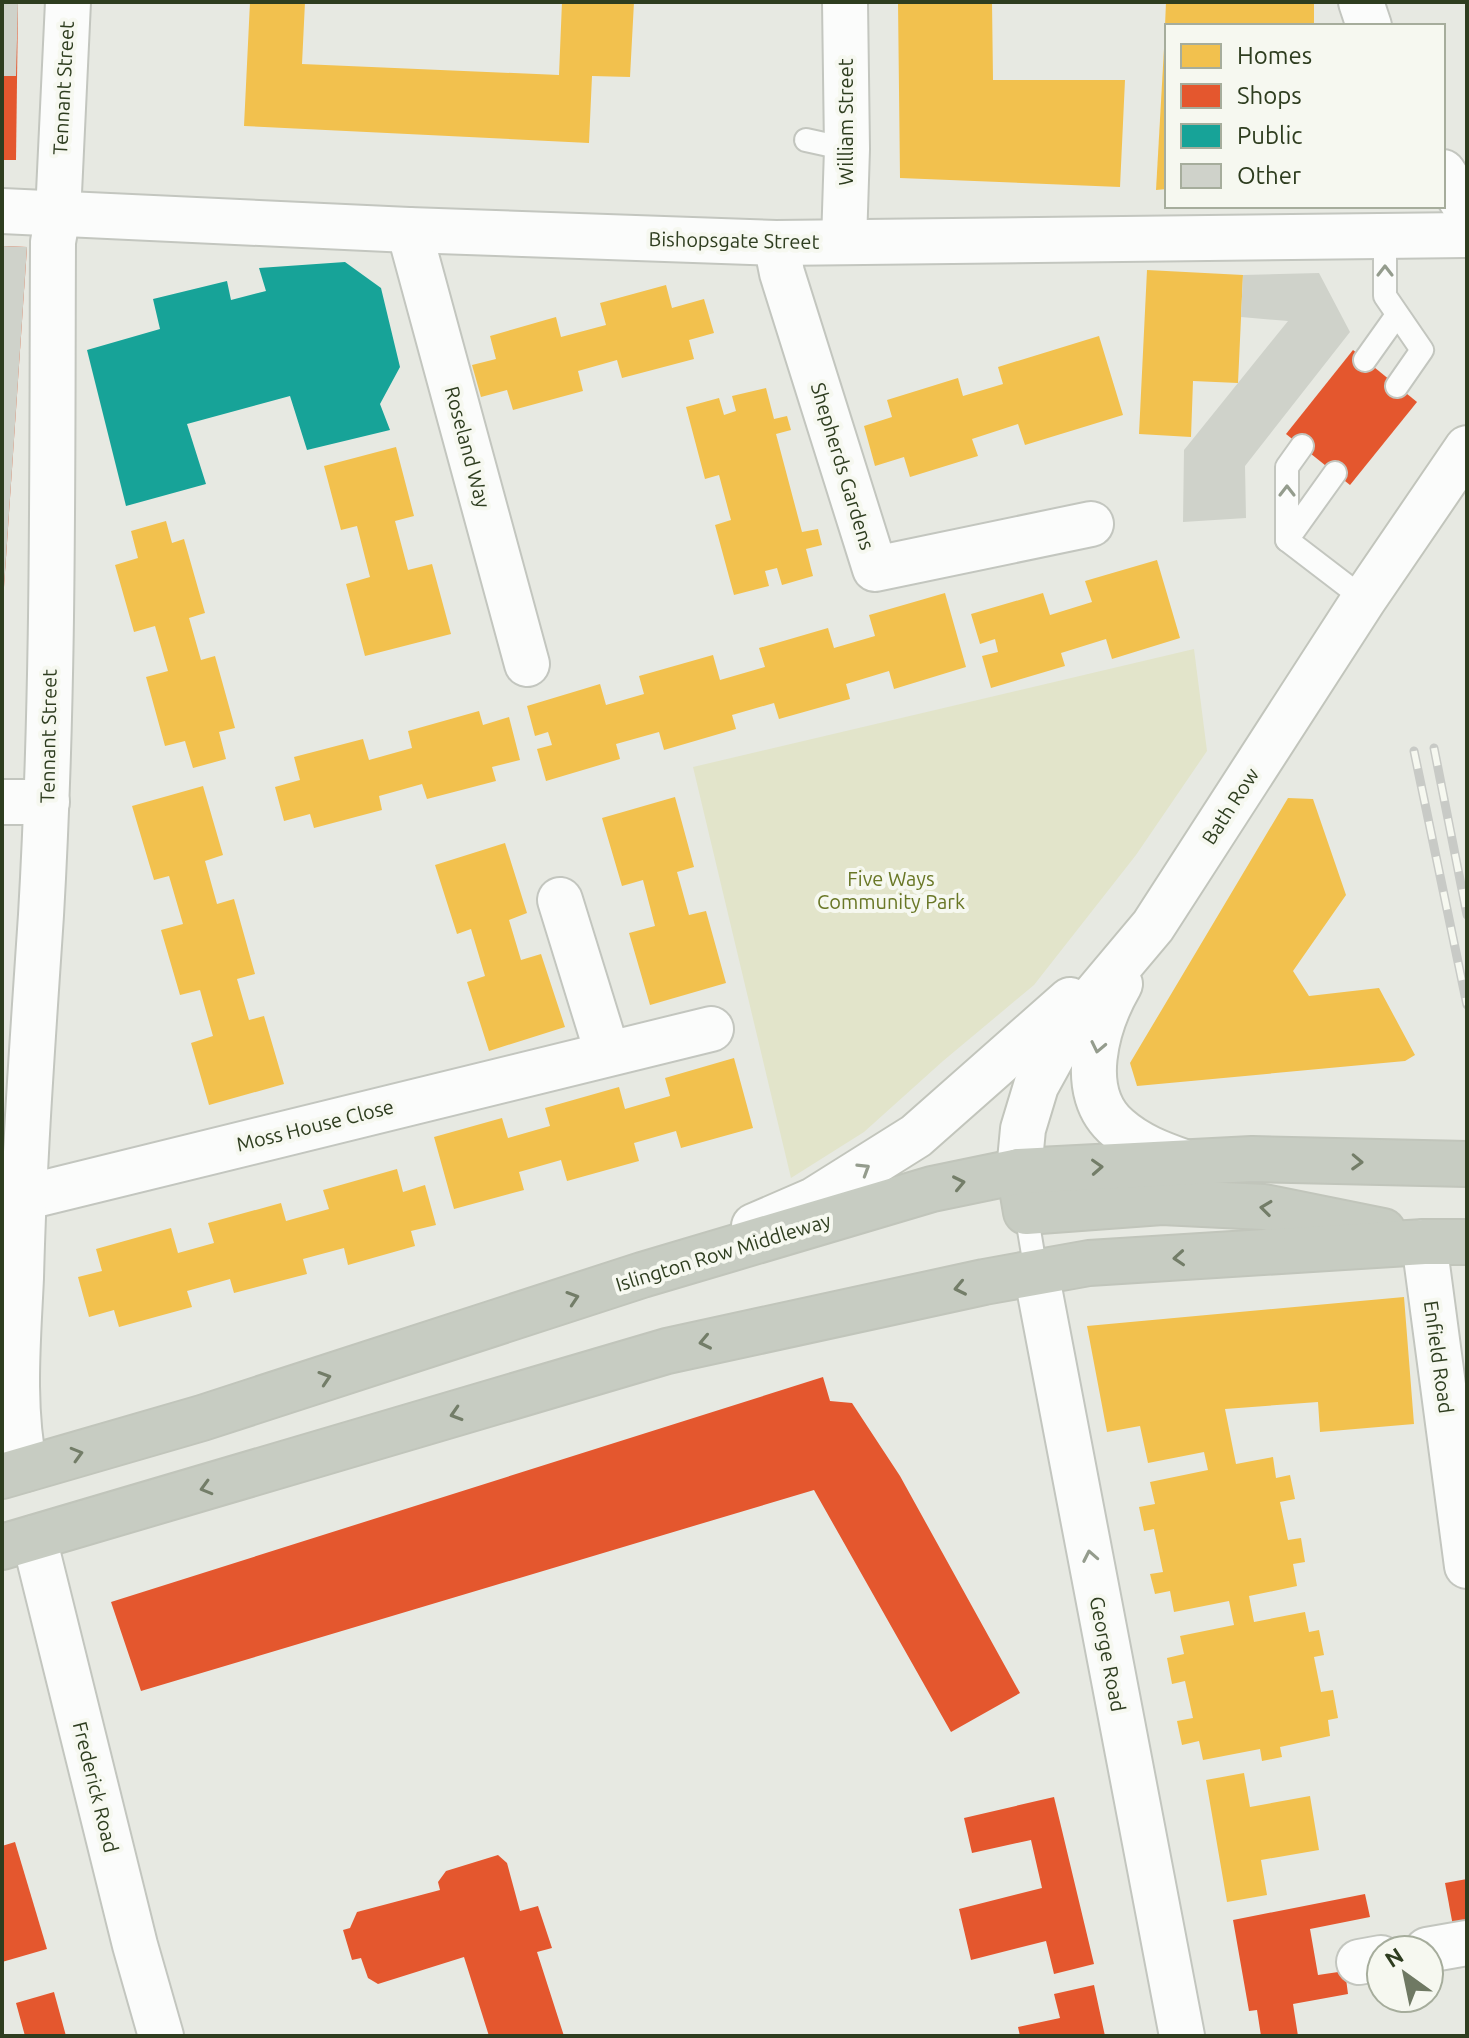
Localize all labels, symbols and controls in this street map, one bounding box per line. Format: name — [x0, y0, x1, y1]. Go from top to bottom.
street label: Tennant Street — [48, 20, 78, 156]
legend — [1165, 24, 1445, 208]
text: Homes — [1237, 42, 1312, 69]
street label: William Street — [834, 58, 857, 186]
text: Shops — [1237, 82, 1302, 109]
text: Public — [1237, 122, 1302, 149]
text: Other — [1237, 162, 1301, 189]
street label: Bishopsgate Street — [648, 227, 820, 253]
one-way arrow — [1376, 264, 1394, 277]
street label: Shepherds Gardens — [807, 380, 879, 552]
street label: Roseland Way — [441, 384, 495, 511]
one-way arrow — [1278, 484, 1296, 497]
street label: Tennant Street — [35, 669, 61, 803]
street label: Bath Row — [1197, 763, 1263, 849]
park label: Five Ways Community Park — [817, 867, 965, 913]
one-way arrow — [1090, 1040, 1107, 1054]
street label: Moss House Close — [234, 1094, 396, 1156]
one-way arrow — [1351, 1153, 1364, 1170]
one-way arrow — [1091, 1159, 1104, 1176]
one-way arrow — [855, 1164, 869, 1179]
one-way arrow — [952, 1175, 965, 1192]
one-way arrow — [1259, 1199, 1272, 1216]
street label: Islington Row Middleway — [613, 1208, 834, 1296]
one-way arrow — [1172, 1249, 1185, 1266]
one-way arrow — [953, 1279, 967, 1296]
one-way arrow — [565, 1291, 579, 1307]
street label: Enfield Road — [1420, 1299, 1458, 1415]
one-way arrow — [699, 1333, 713, 1350]
one-way arrow — [318, 1371, 332, 1387]
one-way arrow — [449, 1405, 463, 1421]
one-way arrow — [69, 1447, 83, 1463]
one-way arrow — [200, 1479, 214, 1495]
one-way arrow — [1082, 1549, 1099, 1563]
street label: George Road — [1086, 1594, 1130, 1714]
street label: Frederick Road — [69, 1719, 123, 1855]
north arrow — [1365, 1934, 1445, 2014]
text: N — [1380, 1942, 1408, 1972]

